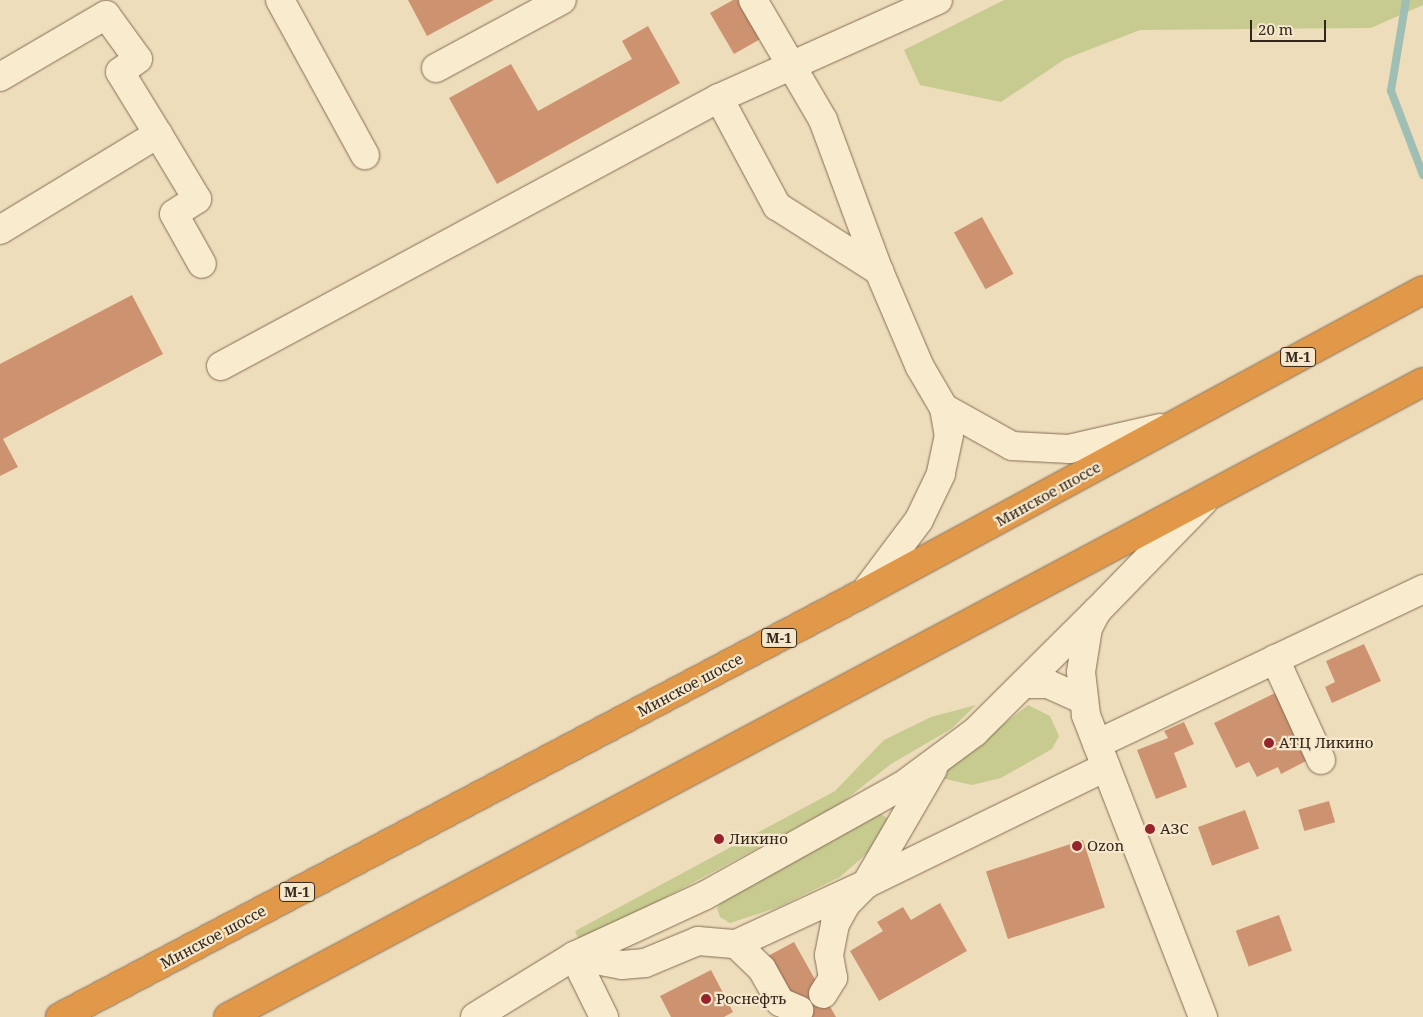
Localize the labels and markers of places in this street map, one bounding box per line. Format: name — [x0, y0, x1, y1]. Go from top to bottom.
place label: АТЦ Ликино — [1279, 734, 1373, 752]
marker: АТЦ Ликино — [1263, 737, 1275, 749]
place label: АЗС — [1160, 820, 1189, 838]
marker: АЗС — [1144, 823, 1156, 835]
place label: Ликино — [729, 830, 788, 848]
marker: Ликино — [713, 833, 725, 845]
place label: Ozon — [1087, 837, 1124, 855]
marker: Ozon — [1071, 840, 1083, 852]
place label: Роснефть — [716, 990, 786, 1008]
marker: Роснефть — [700, 993, 712, 1005]

